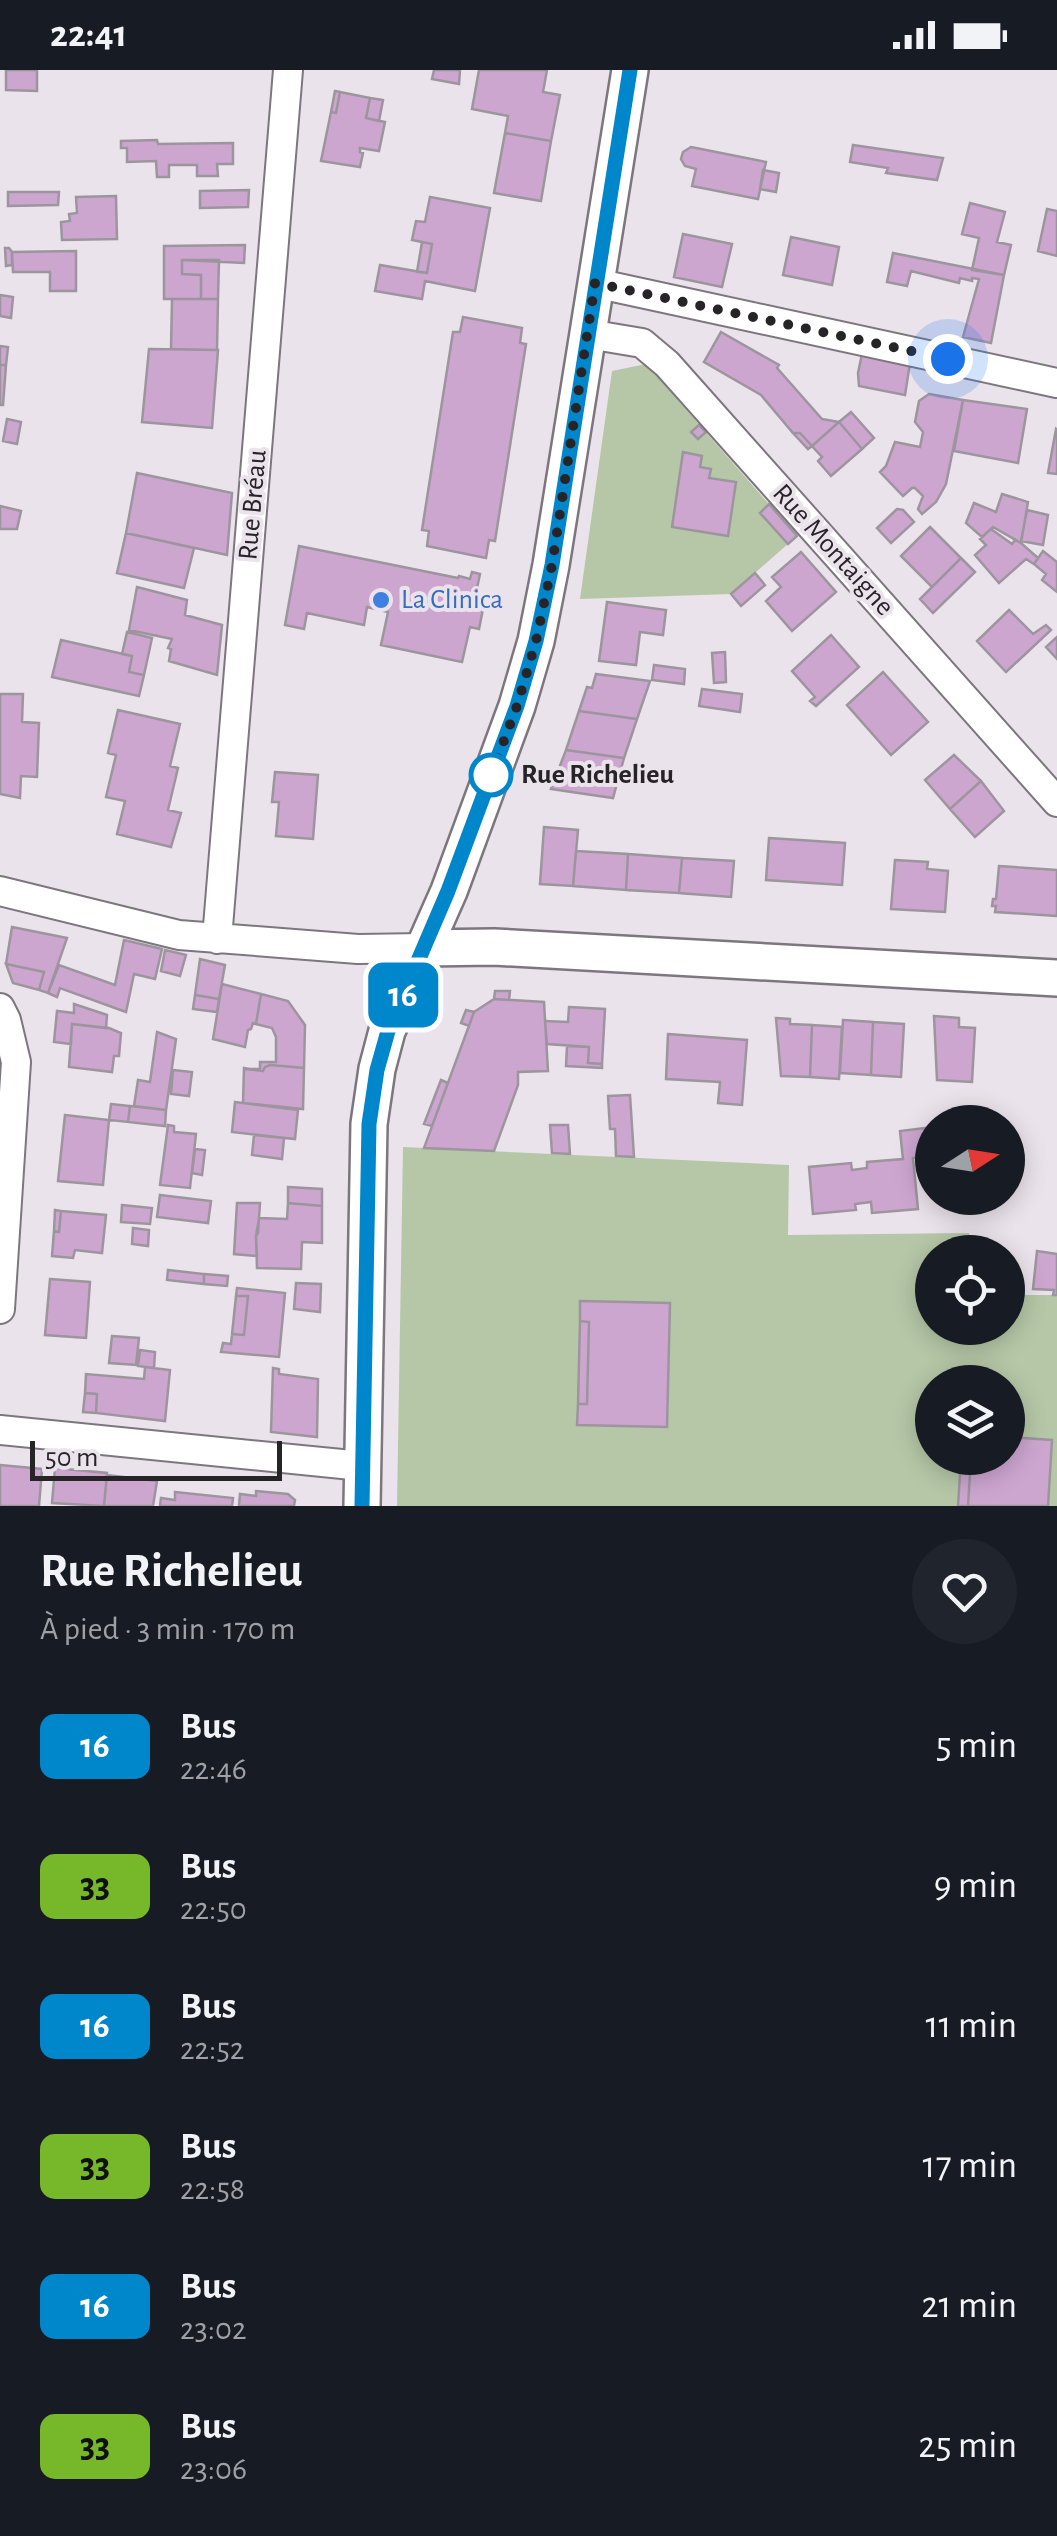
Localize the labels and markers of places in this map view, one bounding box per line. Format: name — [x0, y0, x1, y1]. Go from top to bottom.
place label: La Clinica — [401, 586, 503, 614]
marker: La Clinica — [370, 589, 392, 611]
marker: Rue Richelieu — [470, 754, 512, 796]
place label: Rue Richelieu — [521, 761, 675, 789]

